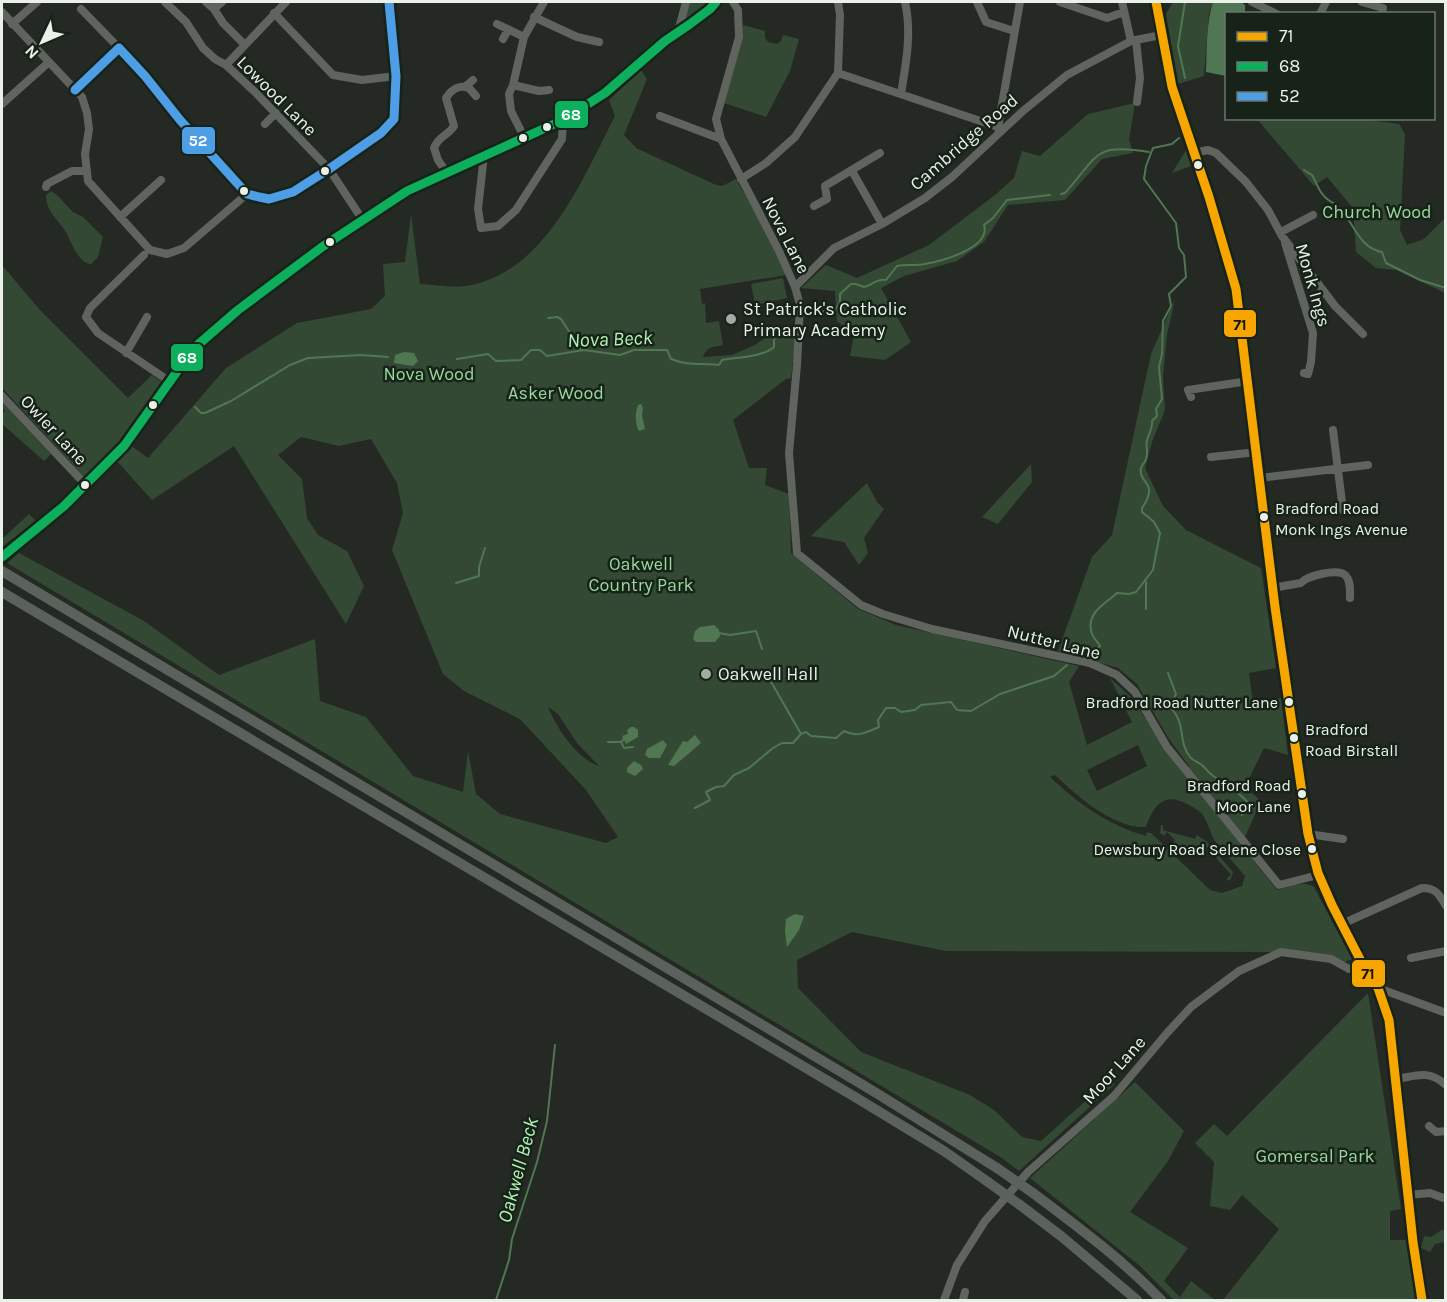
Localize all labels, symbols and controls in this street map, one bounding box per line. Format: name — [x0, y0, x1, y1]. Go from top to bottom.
north arrow — [12, 12, 72, 72]
legend — [1225, 12, 1435, 120]
text: 71 — [1279, 25, 1293, 47]
text: N — [21, 41, 42, 63]
street label: Lowood Lane — [232, 51, 322, 141]
text: 68 — [1279, 55, 1300, 77]
text: 52 — [1279, 85, 1300, 107]
street label: Cambridge Road — [905, 89, 1023, 195]
line badge: 68 — [554, 100, 589, 129]
text: 68 — [561, 105, 581, 124]
unlabelled marker — [541, 121, 553, 133]
line badge: 52 — [181, 126, 216, 155]
text: 52 — [189, 131, 208, 150]
unlabelled marker — [517, 132, 529, 144]
unlabelled marker — [1192, 159, 1204, 171]
unlabelled marker — [319, 165, 331, 177]
unlabelled marker — [238, 185, 250, 197]
street label: Nova Lane — [757, 193, 815, 277]
park label: Church Wood — [1322, 201, 1432, 223]
unlabelled marker — [324, 236, 336, 248]
street label: Monk Ings — [1291, 241, 1335, 329]
place label: St Patrick's Catholic Primary Academy — [743, 298, 907, 341]
line badge: 71 — [1223, 309, 1257, 338]
marker: St Patrick's Catholic Primary Academy — [724, 312, 738, 326]
text: 71 — [1233, 315, 1247, 334]
water label: Nova Beck — [567, 326, 654, 352]
line badge: 68 — [170, 343, 204, 372]
text: 68 — [177, 348, 197, 367]
park label: Nova Wood — [383, 363, 475, 385]
park label: Asker Wood — [508, 382, 604, 404]
street label: Owler Lane — [16, 390, 92, 470]
unlabelled marker — [147, 399, 159, 411]
unlabelled marker — [79, 479, 91, 491]
place label: Bradford Road Monk Ings Avenue — [1275, 499, 1408, 539]
marker: Bradford Road Monk Ings Avenue — [1258, 511, 1270, 523]
park label: Oakwell Country Park — [588, 553, 694, 596]
street label: Nutter Lane — [1005, 620, 1103, 664]
place label: Oakwell Hall — [718, 663, 818, 685]
marker: Oakwell Hall — [699, 667, 713, 681]
place label: Bradford Road Nutter Lane — [1085, 693, 1278, 712]
marker: Bradford Road Nutter Lane — [1283, 696, 1295, 708]
place label: Bradford Road Birstall — [1305, 720, 1398, 760]
marker: Bradford Road Birstall — [1288, 732, 1300, 744]
place label: Bradford Road Moor Lane — [1187, 776, 1291, 816]
marker: Bradford Road Moor Lane — [1296, 788, 1308, 800]
place label: Dewsbury Road Selene Close — [1093, 840, 1301, 859]
marker: Dewsbury Road Selene Close — [1306, 843, 1318, 855]
line badge: 71 — [1351, 959, 1386, 988]
text: 71 — [1361, 964, 1375, 983]
street label: Moor Lane — [1078, 1031, 1150, 1109]
water label: Oakwell Beck — [493, 1114, 543, 1225]
park label: Gomersal Park — [1255, 1145, 1375, 1167]

